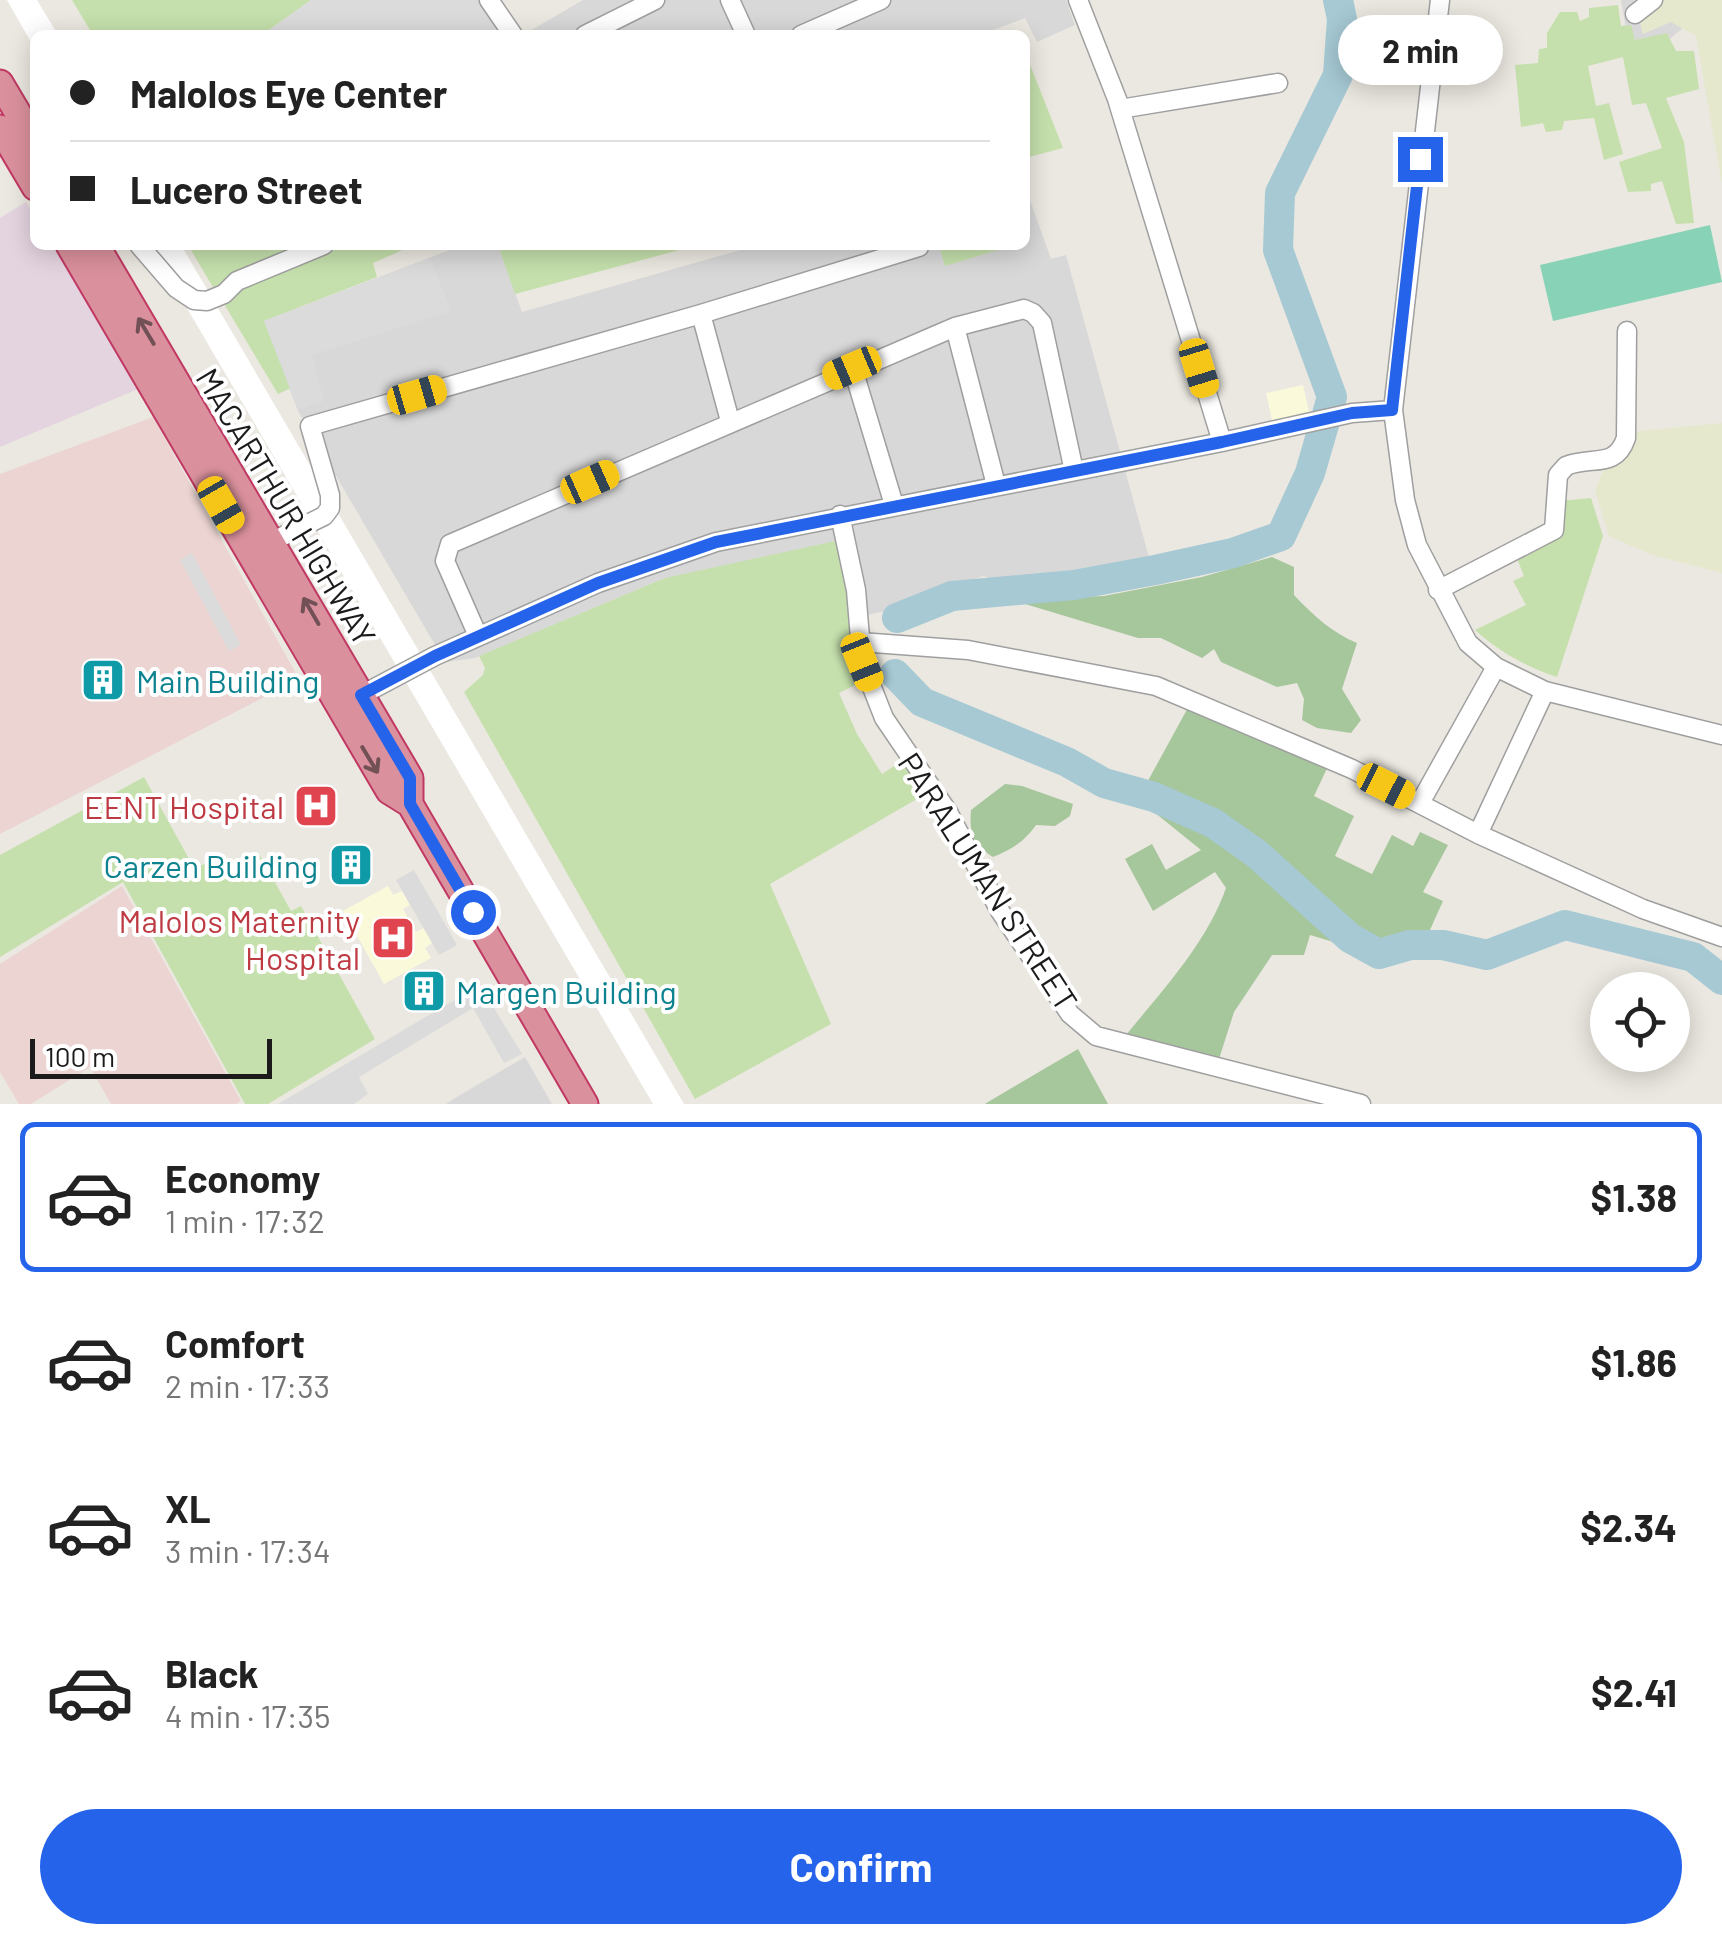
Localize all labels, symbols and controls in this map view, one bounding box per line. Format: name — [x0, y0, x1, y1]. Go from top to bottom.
callout: 2 min — [1338, 14, 1502, 84]
text: 2 min — [1382, 31, 1459, 69]
text: Malolos Eye Center — [130, 70, 447, 116]
route end — [1398, 137, 1443, 182]
text: Lucero Street — [130, 166, 363, 212]
one-way arrow — [136, 317, 156, 346]
car — [1176, 335, 1222, 401]
car — [819, 342, 885, 394]
street label: MACARTHUR HIGHWAY — [189, 361, 385, 651]
car — [384, 372, 450, 418]
car — [556, 456, 624, 508]
car — [193, 472, 249, 538]
one-way arrow — [301, 597, 321, 626]
car — [837, 629, 887, 695]
building icon: Main Building — [80, 657, 126, 703]
place label: Main Building — [136, 661, 319, 699]
one-way arrow — [361, 745, 381, 774]
street label: PARALUMAN STREET — [891, 745, 1087, 1017]
car — [1352, 759, 1420, 813]
hospital icon: EENT Hospital — [293, 783, 339, 829]
place label: EENT Hospital — [84, 787, 284, 825]
building icon: Carzen Building — [328, 842, 374, 888]
place label: Carzen Building — [103, 846, 318, 884]
route start — [451, 890, 496, 935]
place label: Malolos Maternity Hospital — [119, 901, 360, 976]
hospital icon: Malolos Maternity Hospital — [370, 915, 416, 961]
building icon: Margen Building — [401, 968, 447, 1014]
place label: Margen Building — [456, 972, 677, 1010]
map controls — [1590, 972, 1690, 1072]
button: locate — [1590, 972, 1690, 1072]
scale bar — [30, 1034, 272, 1078]
text: 100 m — [45, 1039, 115, 1073]
icon: car — [45, 1152, 135, 1242]
text: Economy — [165, 1155, 320, 1201]
text: $1.38 — [1590, 1174, 1677, 1220]
text: 1 min · 17:32 — [165, 1201, 325, 1239]
icon: car — [45, 1317, 135, 1407]
text: Comfort — [165, 1320, 305, 1366]
text: $1.86 — [1591, 1339, 1677, 1385]
text: 2 min · 17:33 — [165, 1366, 330, 1404]
icon: car — [45, 1482, 135, 1572]
text: XL — [165, 1485, 211, 1531]
text: $2.34 — [1580, 1504, 1677, 1550]
text: 3 min · 17:34 — [165, 1531, 331, 1569]
icon: car — [45, 1647, 135, 1737]
text: Black — [165, 1650, 259, 1696]
text: $2.41 — [1591, 1669, 1677, 1715]
text: 4 min · 17:35 — [165, 1696, 331, 1734]
button: Confirm — [40, 1809, 1682, 1924]

